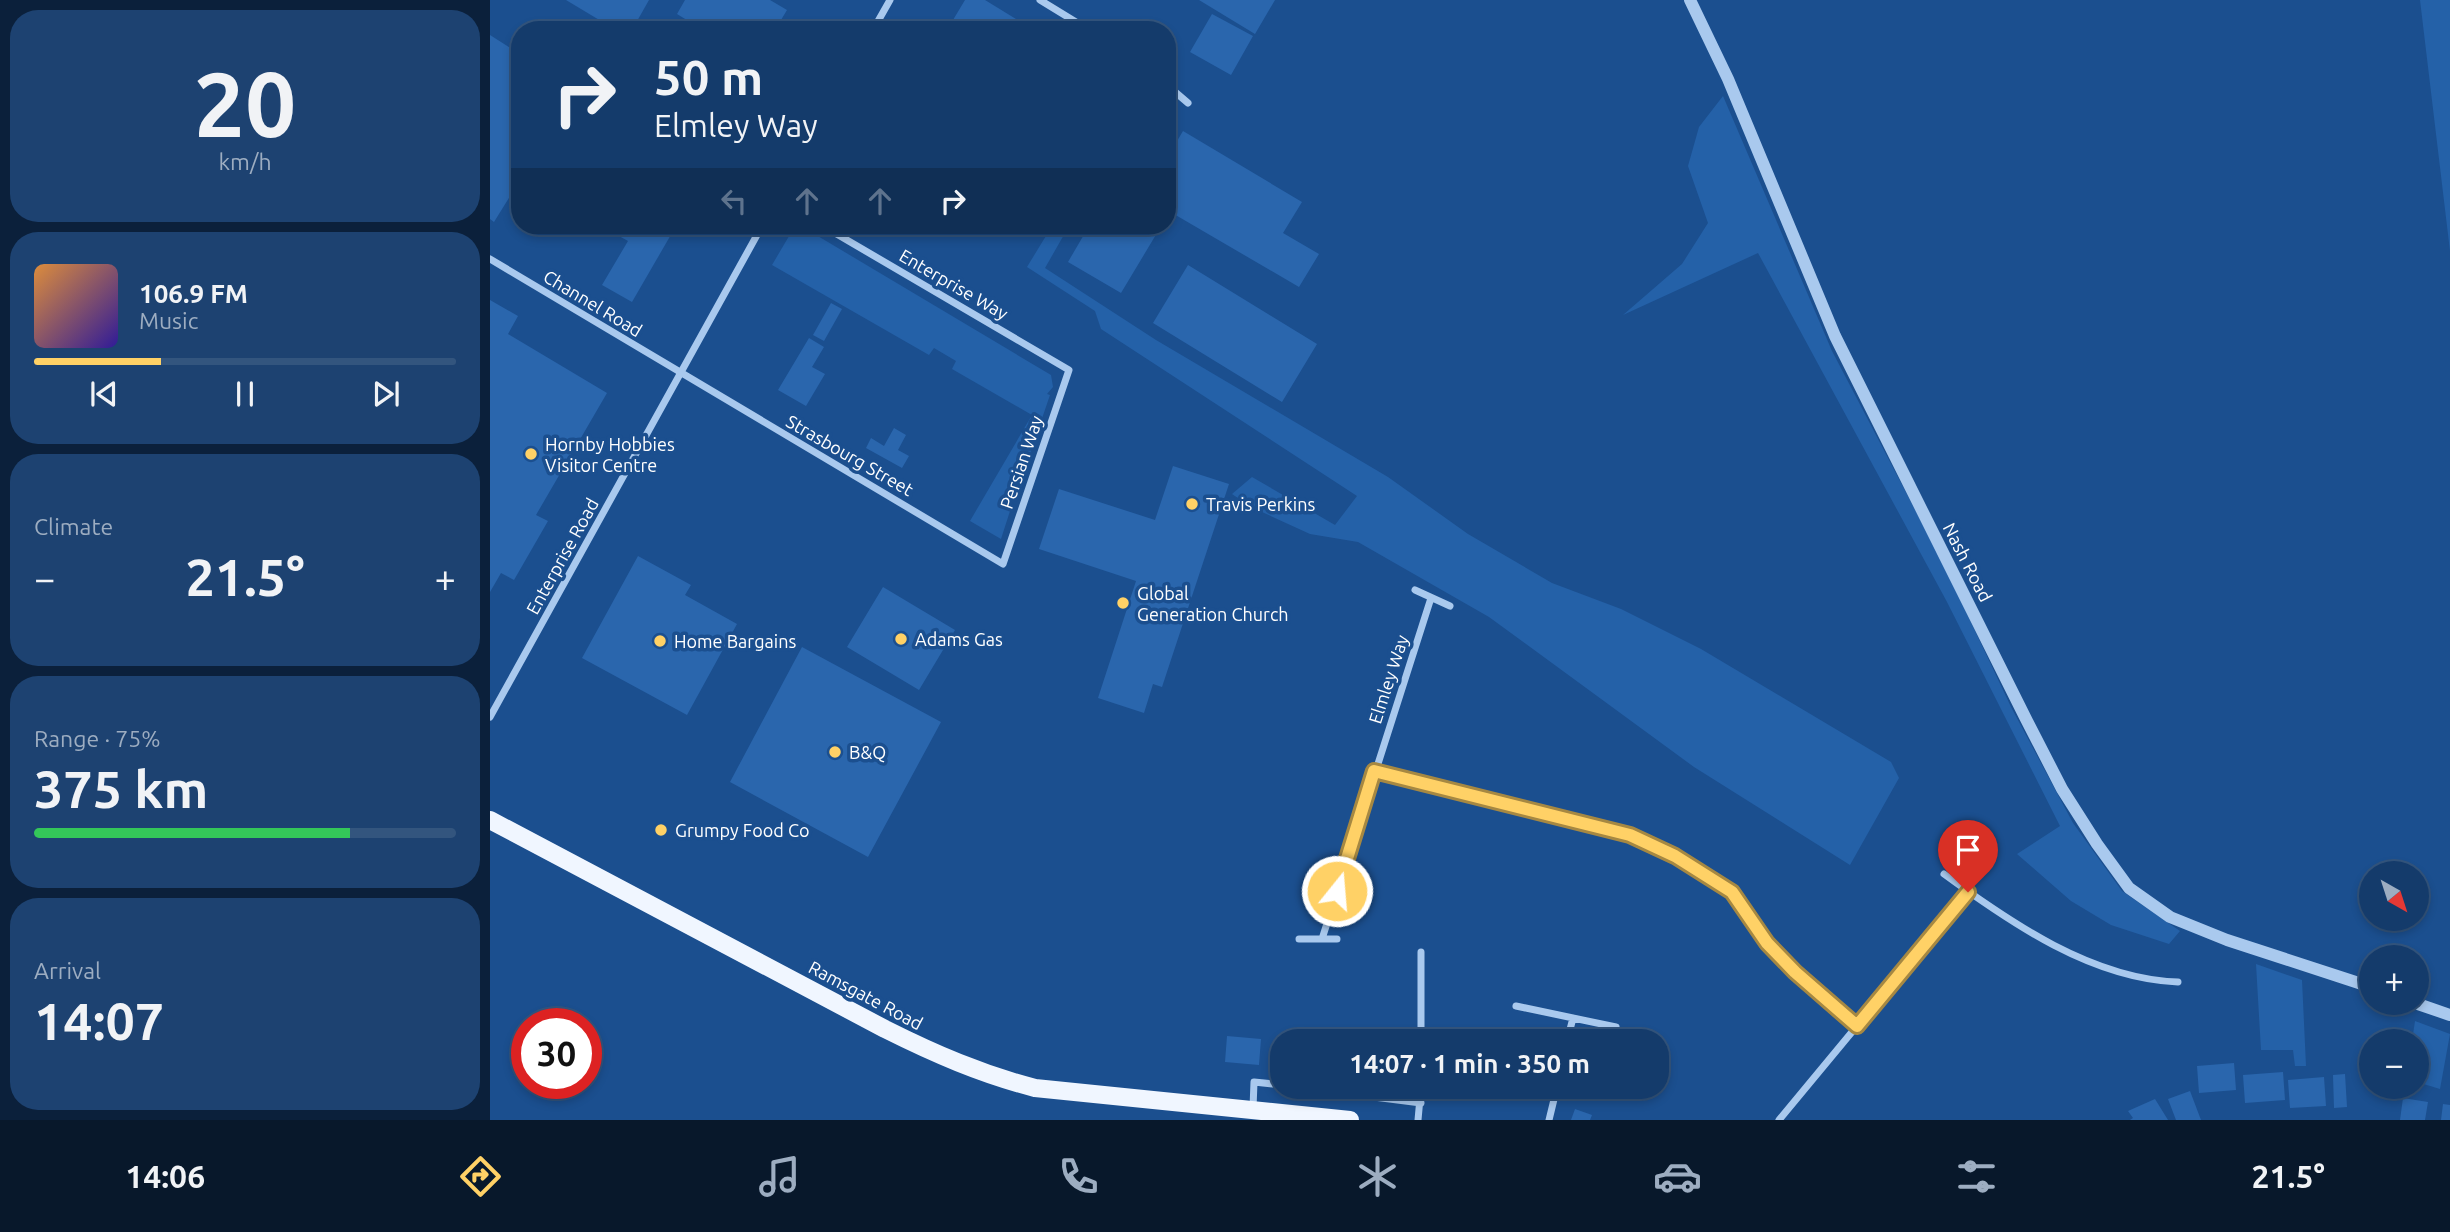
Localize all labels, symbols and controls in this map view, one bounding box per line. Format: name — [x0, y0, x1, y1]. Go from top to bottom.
icon: right — [539, 49, 630, 140]
text: 50 m — [654, 49, 763, 104]
text: 20 — [194, 52, 296, 154]
text: Elmley Way — [654, 107, 818, 143]
text: km/h — [218, 149, 272, 174]
icon: left — [715, 182, 753, 220]
icon: ahead — [788, 182, 826, 220]
icon: ahead — [861, 182, 899, 220]
icon: right — [934, 182, 972, 220]
street label: Enterprise Way — [896, 245, 1012, 323]
street label: Channel Road — [540, 266, 646, 340]
text: 106.9 FM — [139, 279, 248, 308]
text: Music — [139, 308, 198, 333]
icon: previous — [85, 375, 123, 413]
icon: pause — [226, 375, 264, 413]
icon: next — [367, 375, 405, 413]
street label: Strasbourg Street — [783, 411, 917, 499]
street label: Persian Way — [996, 412, 1046, 511]
place label: Hornby Hobbies Visitor Centre — [545, 434, 675, 475]
marker: Hornby Hobbies Visitor Centre — [523, 446, 539, 462]
place label: Travis Perkins — [1206, 494, 1315, 514]
street label: Enterprise Road — [522, 495, 602, 617]
marker: Travis Perkins — [1184, 496, 1200, 512]
text: Climate — [34, 514, 113, 539]
street label: Nash Road — [1940, 519, 1996, 605]
text: 21.5° — [185, 548, 305, 606]
text: − — [34, 557, 55, 599]
text: + — [435, 557, 456, 599]
place label: Global Generation Church — [1137, 583, 1289, 624]
marker: Global Generation Church — [1115, 595, 1131, 611]
place label: Adams Gas — [915, 629, 1003, 649]
place label: Home Bargains — [674, 631, 796, 651]
marker: Adams Gas — [893, 631, 909, 647]
street label: Elmley Way — [1364, 632, 1412, 726]
marker: Home Bargains — [652, 633, 668, 649]
text: Range · 75% — [34, 726, 161, 751]
place label: B&Q — [849, 742, 886, 763]
marker: B&Q — [827, 744, 843, 760]
text: 375 km — [34, 760, 208, 818]
place label: Grumpy Food Co — [675, 820, 810, 840]
pin — [1938, 820, 1998, 892]
marker: Grumpy Food Co — [653, 822, 669, 838]
icon: arrive — [1949, 831, 1987, 869]
position arrow — [1300, 854, 1374, 928]
north arrow — [2359, 861, 2429, 931]
map controls — [2359, 861, 2429, 1099]
button: + — [2359, 945, 2429, 1015]
street label: Ramsgate Road — [806, 957, 926, 1033]
text: Arrival — [34, 958, 101, 983]
text: 14:07 — [34, 992, 164, 1050]
speed limit sign: 30 — [511, 1008, 602, 1099]
button: − — [2359, 1029, 2429, 1099]
text: 14:07 · 1 min · 350 m — [1349, 1049, 1590, 1078]
icon: directions — [456, 1152, 505, 1201]
icon: music — [755, 1152, 804, 1201]
icon: phone — [1054, 1152, 1103, 1201]
icon: climate — [1353, 1152, 1402, 1201]
icon: car — [1653, 1152, 1702, 1201]
icon: filters — [1952, 1152, 2001, 1201]
text: 14:06 — [125, 1158, 205, 1194]
text: 21.5° — [2251, 1158, 2325, 1194]

